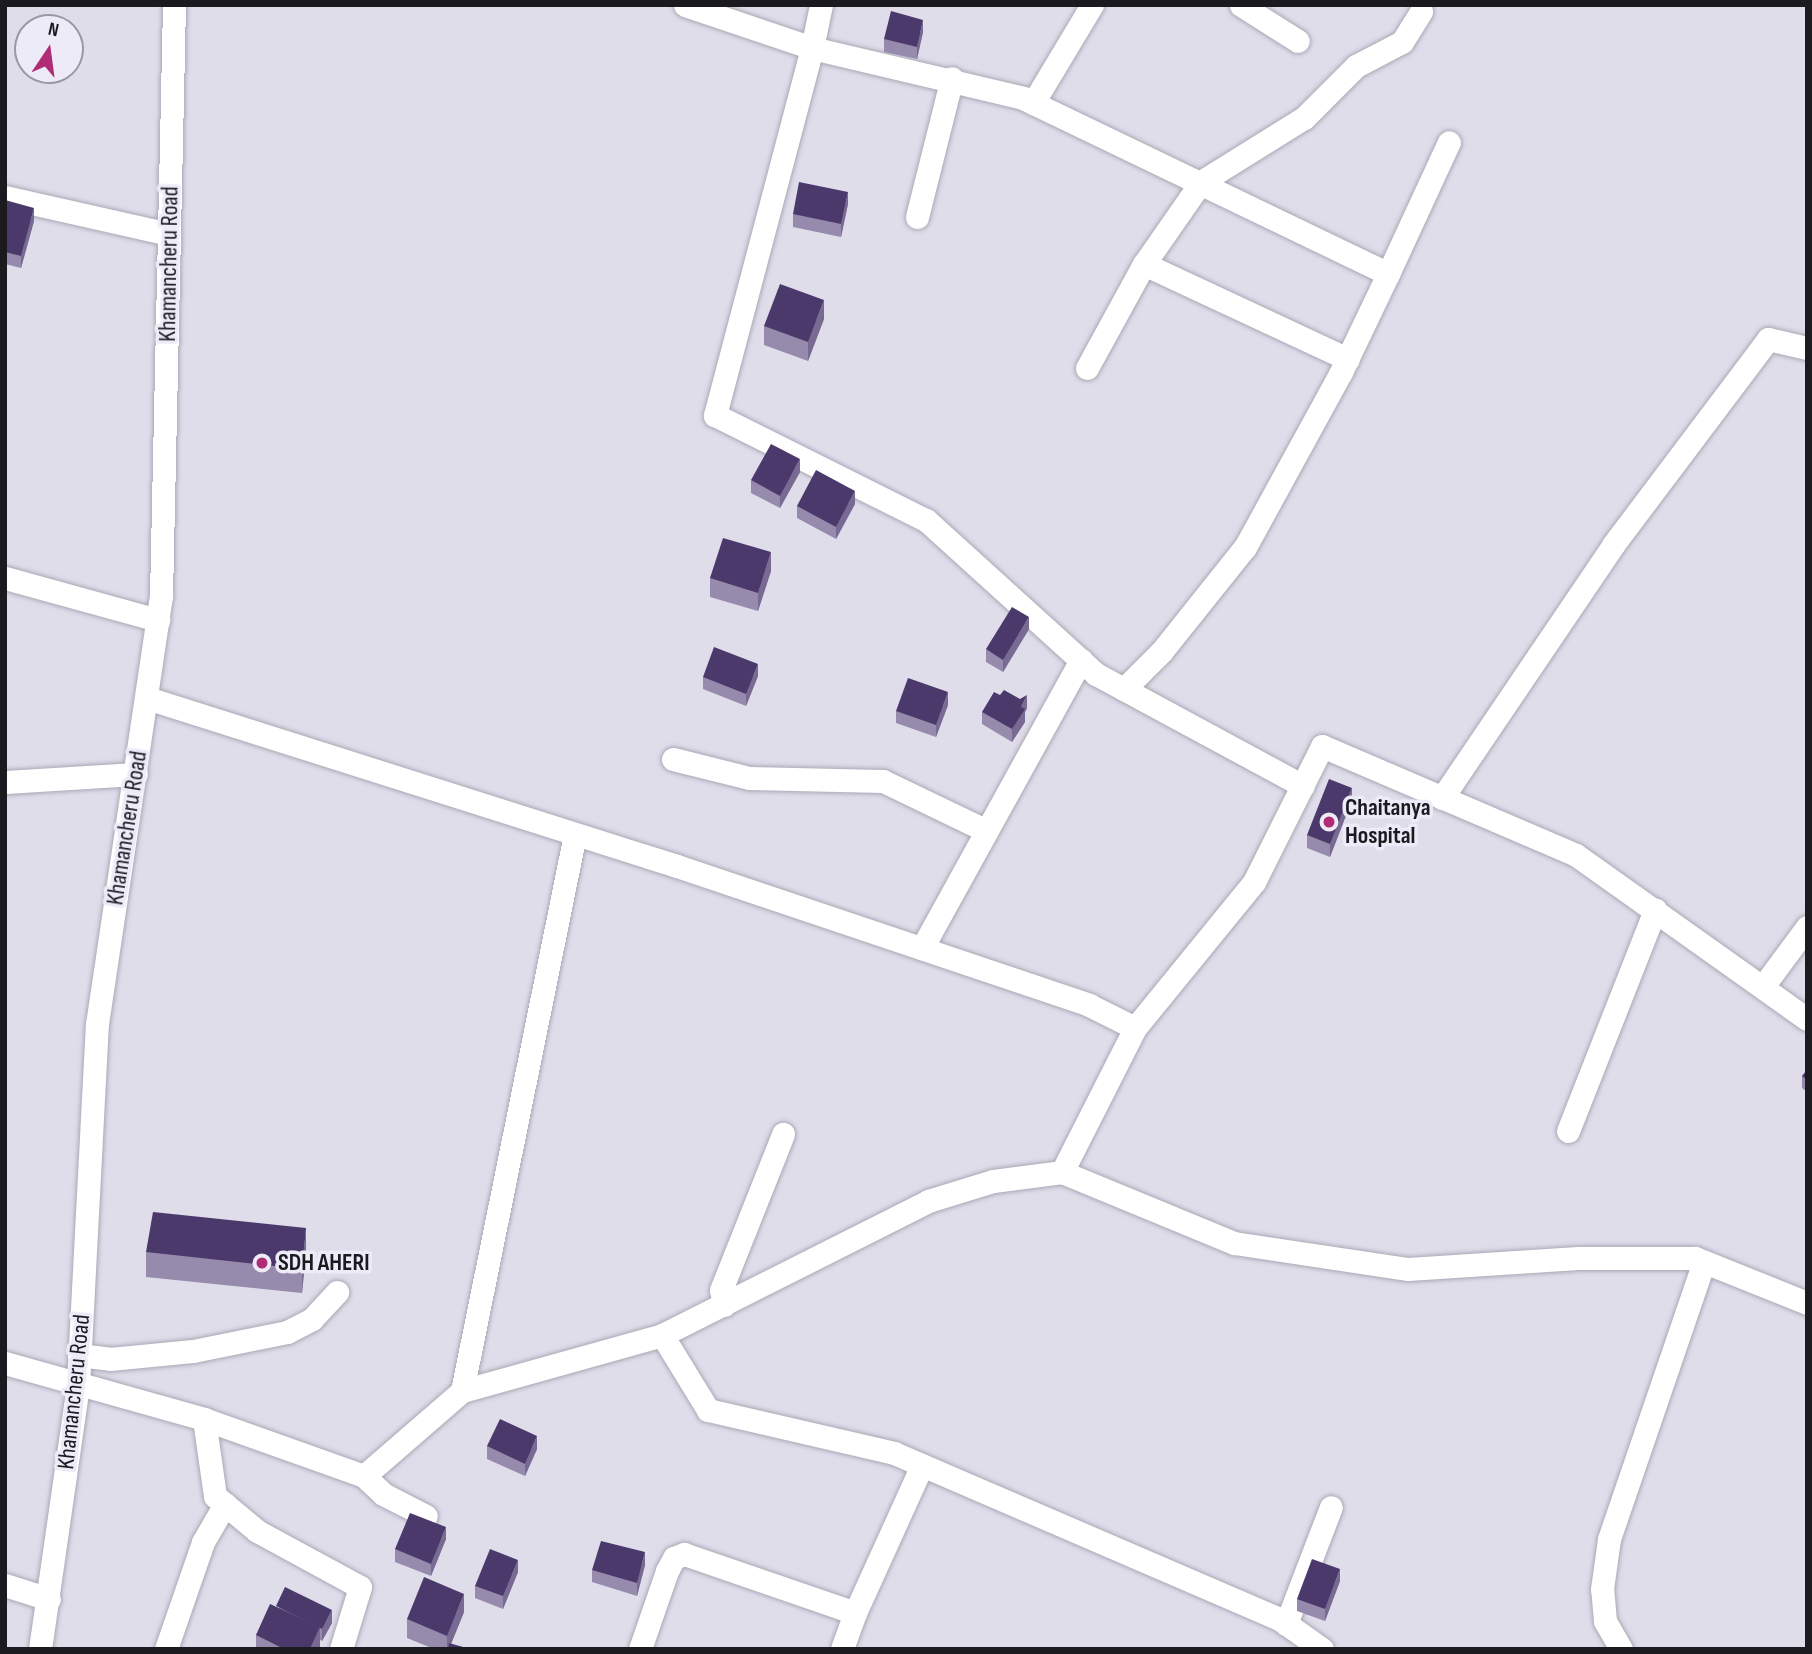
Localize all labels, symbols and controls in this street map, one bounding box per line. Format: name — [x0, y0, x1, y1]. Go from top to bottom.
north arrow — [14, 14, 84, 84]
text: N — [46, 18, 61, 42]
street label: Khamancheru Road — [153, 186, 185, 342]
street label: Khamancheru Road — [101, 749, 153, 907]
place label: Chaitanya Hospital — [1345, 794, 1430, 850]
marker: Chaitanya Hospital — [1319, 812, 1339, 832]
place label: SDH AHERI — [278, 1249, 370, 1277]
marker: SDH AHERI — [252, 1253, 272, 1273]
street label: Khamancheru Road — [52, 1313, 96, 1471]

